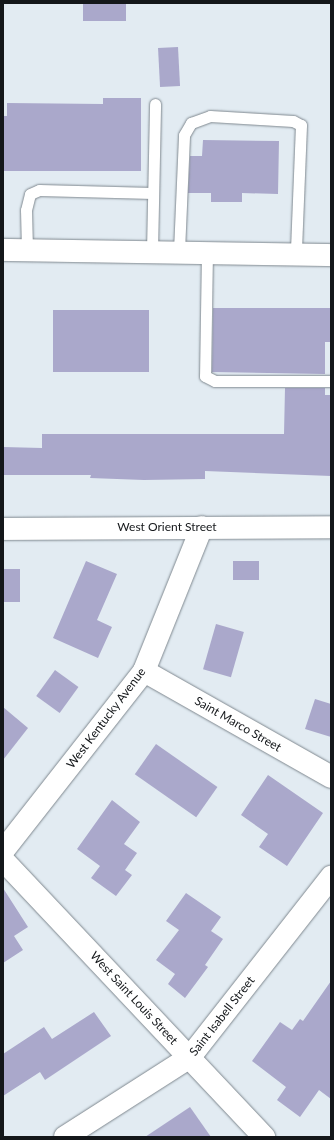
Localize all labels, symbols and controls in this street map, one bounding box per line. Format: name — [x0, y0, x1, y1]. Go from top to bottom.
street label: West Orient Street — [117, 520, 217, 534]
street label: West Kentucky Avenue — [63, 665, 149, 771]
street label: Saint Marco Street — [192, 693, 284, 755]
street label: West Saint Louis Street — [87, 949, 181, 1047]
street label: Saint Isabell Street — [186, 973, 258, 1059]

